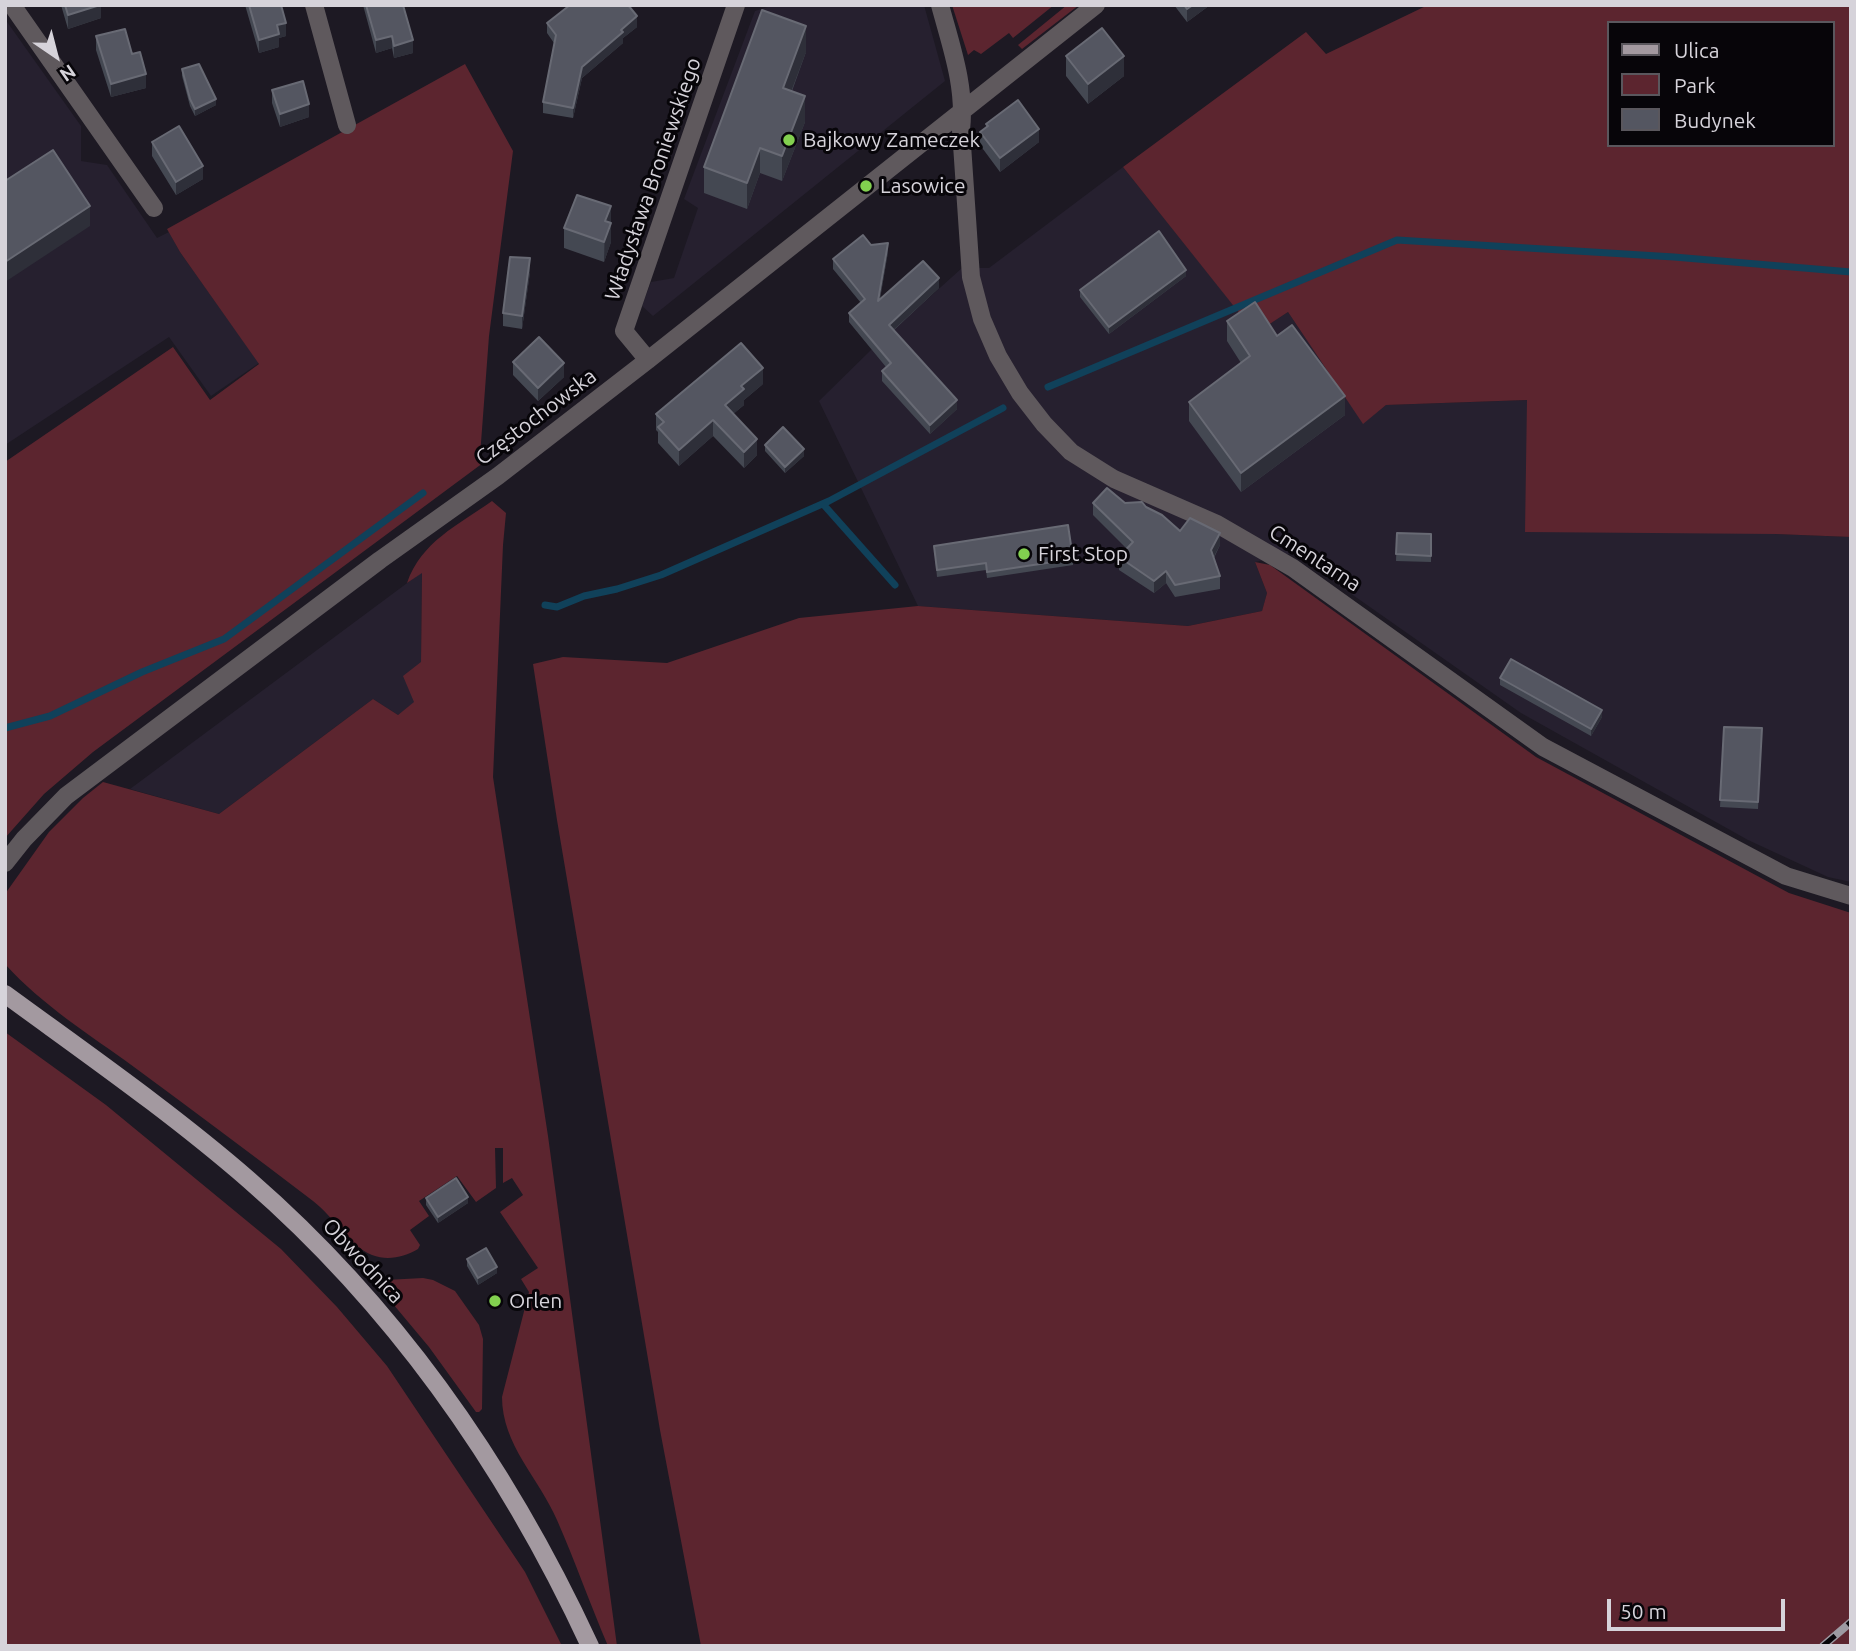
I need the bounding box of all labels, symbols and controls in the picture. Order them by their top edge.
north arrow [21,21,91,91]
legend [1608,21,1835,147]
text: Ulica [1674,38,1719,62]
street label: Władysława Broniewskiego [600,54,706,304]
text: N [56,60,80,86]
text: Park [1674,73,1716,97]
text: Budynek [1674,108,1756,132]
place label: Bajkowy Zameczek [803,127,980,153]
marker: Bajkowy Zameczek [781,132,797,148]
place label: Lasowice [880,173,966,199]
marker: Lasowice [858,178,874,194]
street label: Częstochowska [471,363,601,471]
street label: Cmentarna [1264,519,1366,597]
place label: First Stop [1038,541,1128,567]
marker: First Stop [1016,546,1032,562]
street label: Obwodnica [317,1213,409,1309]
place label: Orlen [509,1288,562,1314]
marker: Orlen [487,1293,503,1309]
scale bar [1611,1584,1790,1628]
text: 50 m [1620,1599,1667,1623]

